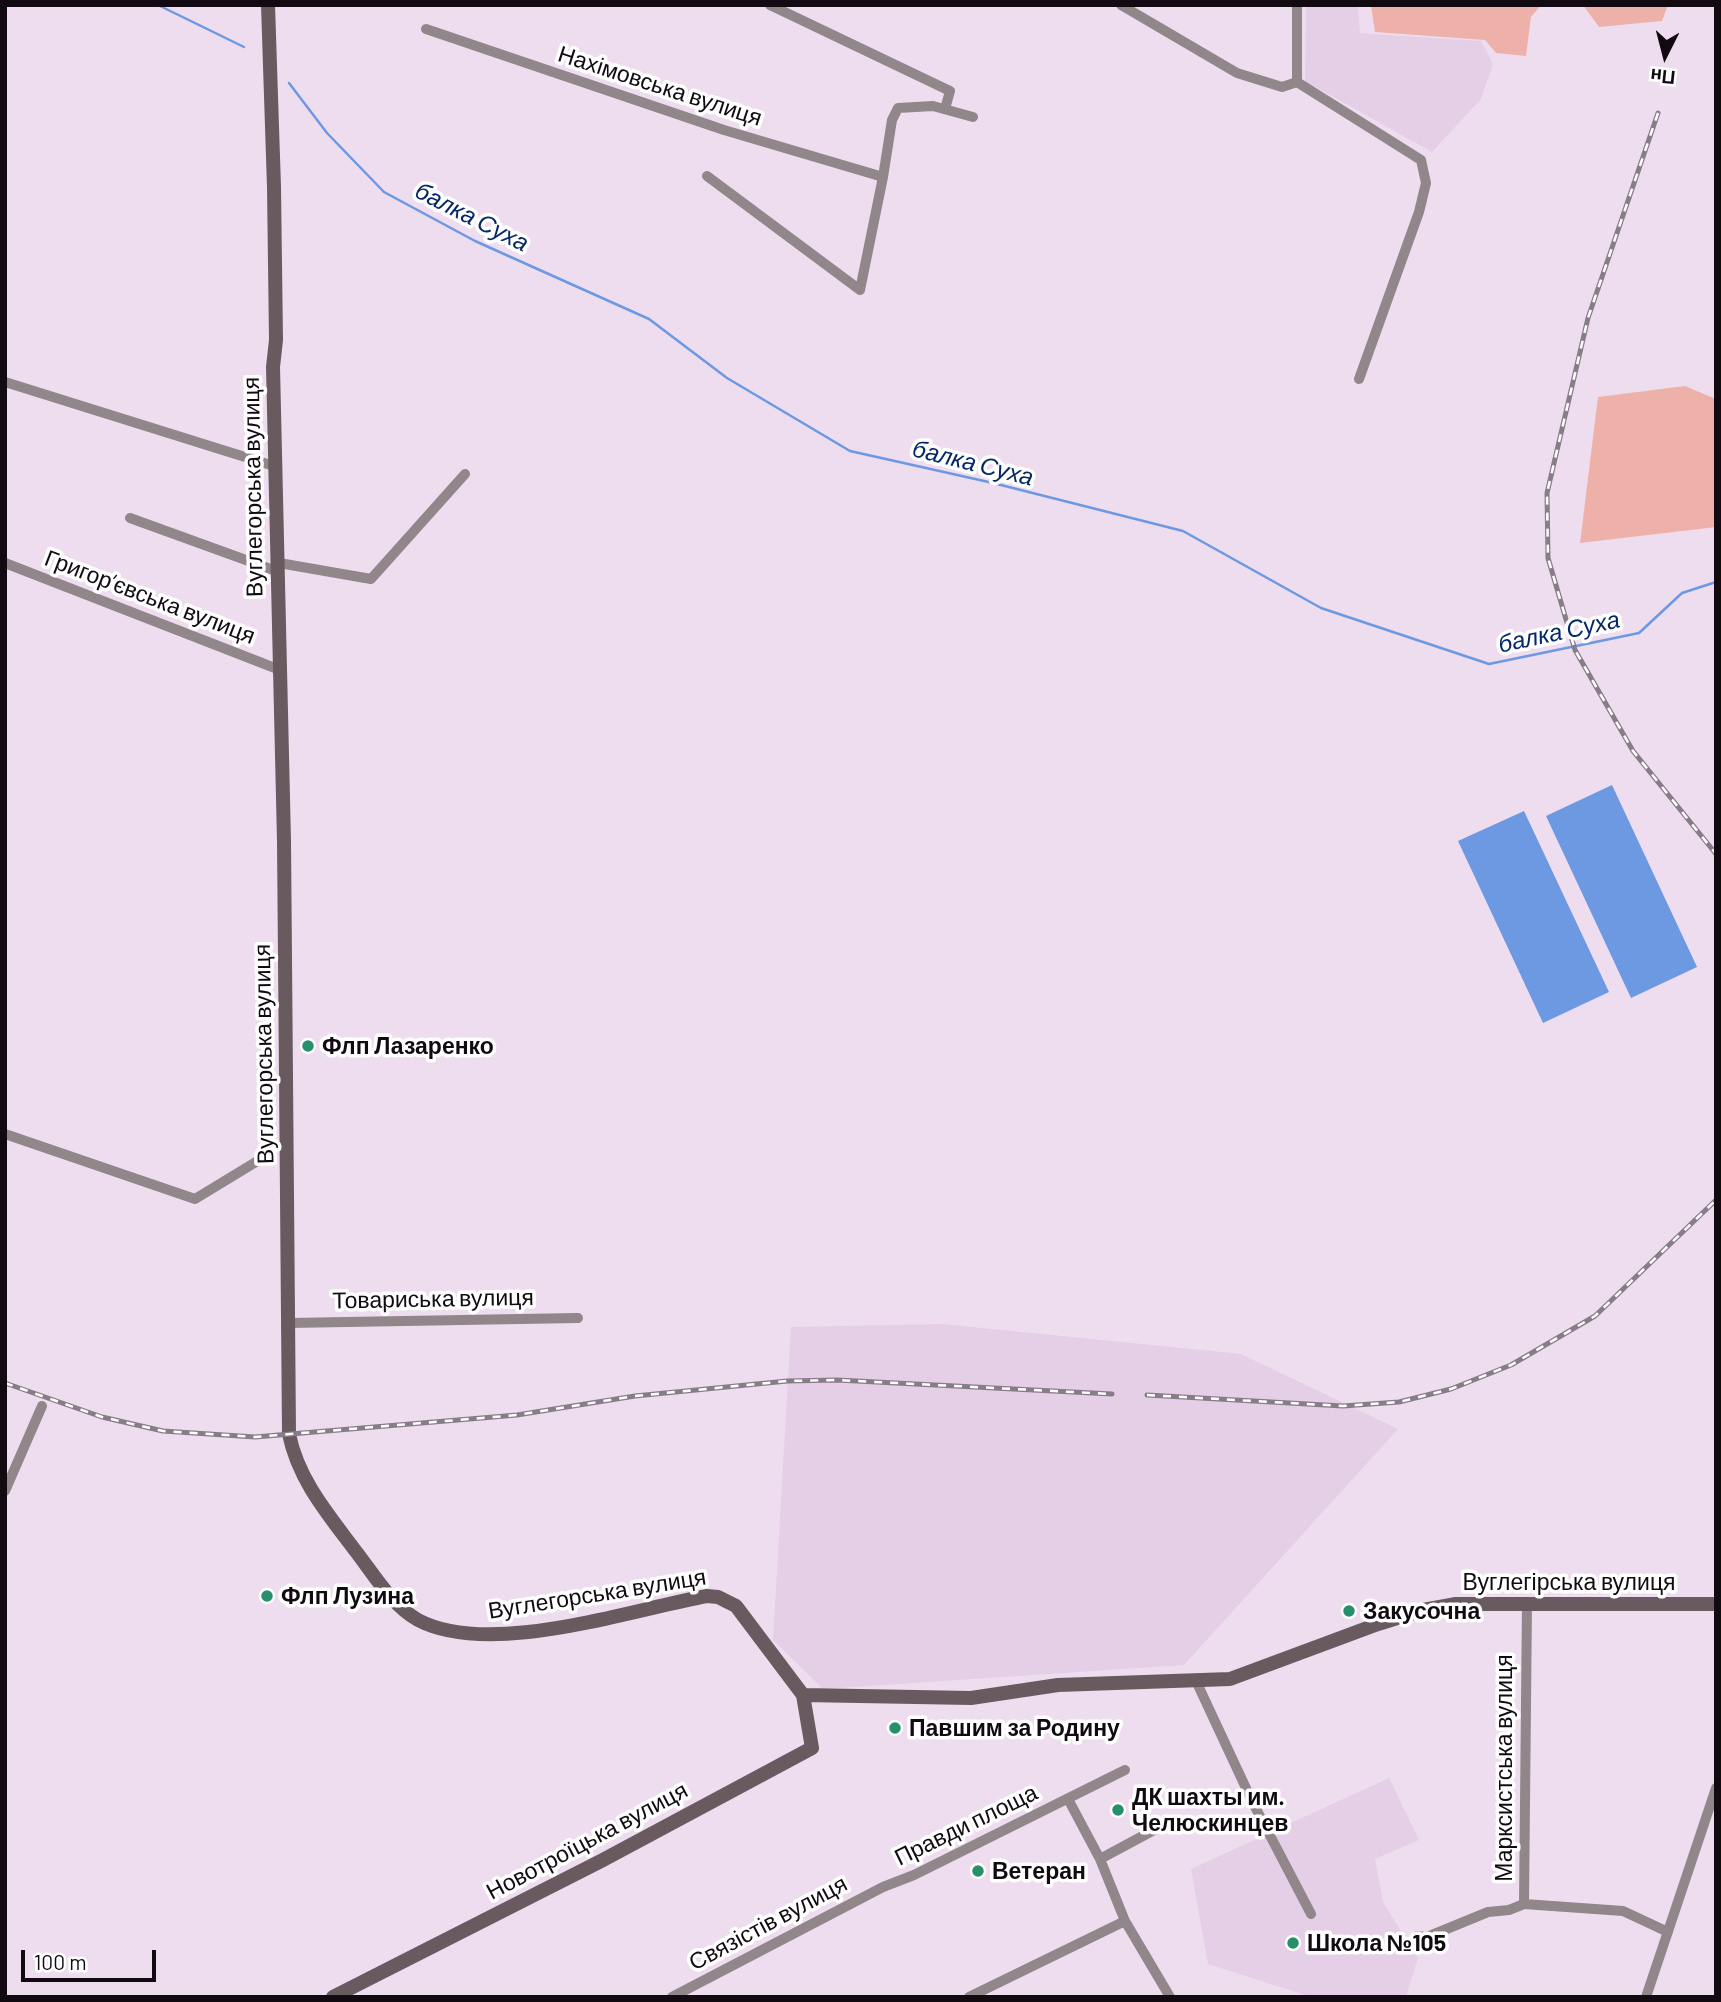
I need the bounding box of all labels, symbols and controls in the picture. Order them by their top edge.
north arrow [1630,21,1700,91]
street label: Нахімовська вулиця [555,40,765,132]
text: Пн [1649,65,1676,90]
water label: балка Суха [410,176,534,258]
street label: Вуглегорська вулиця [237,377,269,597]
water label: балка Суха [910,434,1036,492]
street label: Григор’євська вулиця [41,544,259,650]
water label: балка Суха [1496,605,1622,659]
street label: Вуглегорська вулиця [248,944,280,1164]
place label: Флп Лазаренко [322,1032,494,1060]
marker: Флп Лазаренко [300,1038,316,1054]
street label: Товариська вулиця [332,1283,534,1315]
street label: Вуглегорська вулиця [486,1563,708,1625]
street label: Вуглегірська вулиця [1462,1568,1676,1596]
place label: Флп Лузина [281,1582,414,1610]
marker: Флп Лузина [259,1588,275,1604]
place label: Закусочна [1363,1597,1480,1625]
marker: Закусочна [1341,1603,1357,1619]
street label: Марксистська вулиця [1490,1654,1518,1882]
place label: Павшим за Родину [909,1714,1120,1742]
marker: Павшим за Родину [887,1720,903,1736]
street label: Новотроїцька вулиця [482,1776,692,1906]
street label: Правди площа [890,1778,1042,1872]
place label: ДК шахты им. Челюскинцев [1132,1783,1288,1837]
marker: ДК шахты им. Челюскинцев [1110,1802,1126,1818]
place label: Ветеран [992,1857,1086,1885]
marker: Ветеран [970,1863,986,1879]
street label: Связістів вулиця [684,1870,852,1976]
place label: Школа №105 [1307,1929,1446,1957]
marker: Школа №105 [1285,1935,1301,1951]
scale bar [24,1936,159,1980]
text: 100 m [34,1949,87,1974]

